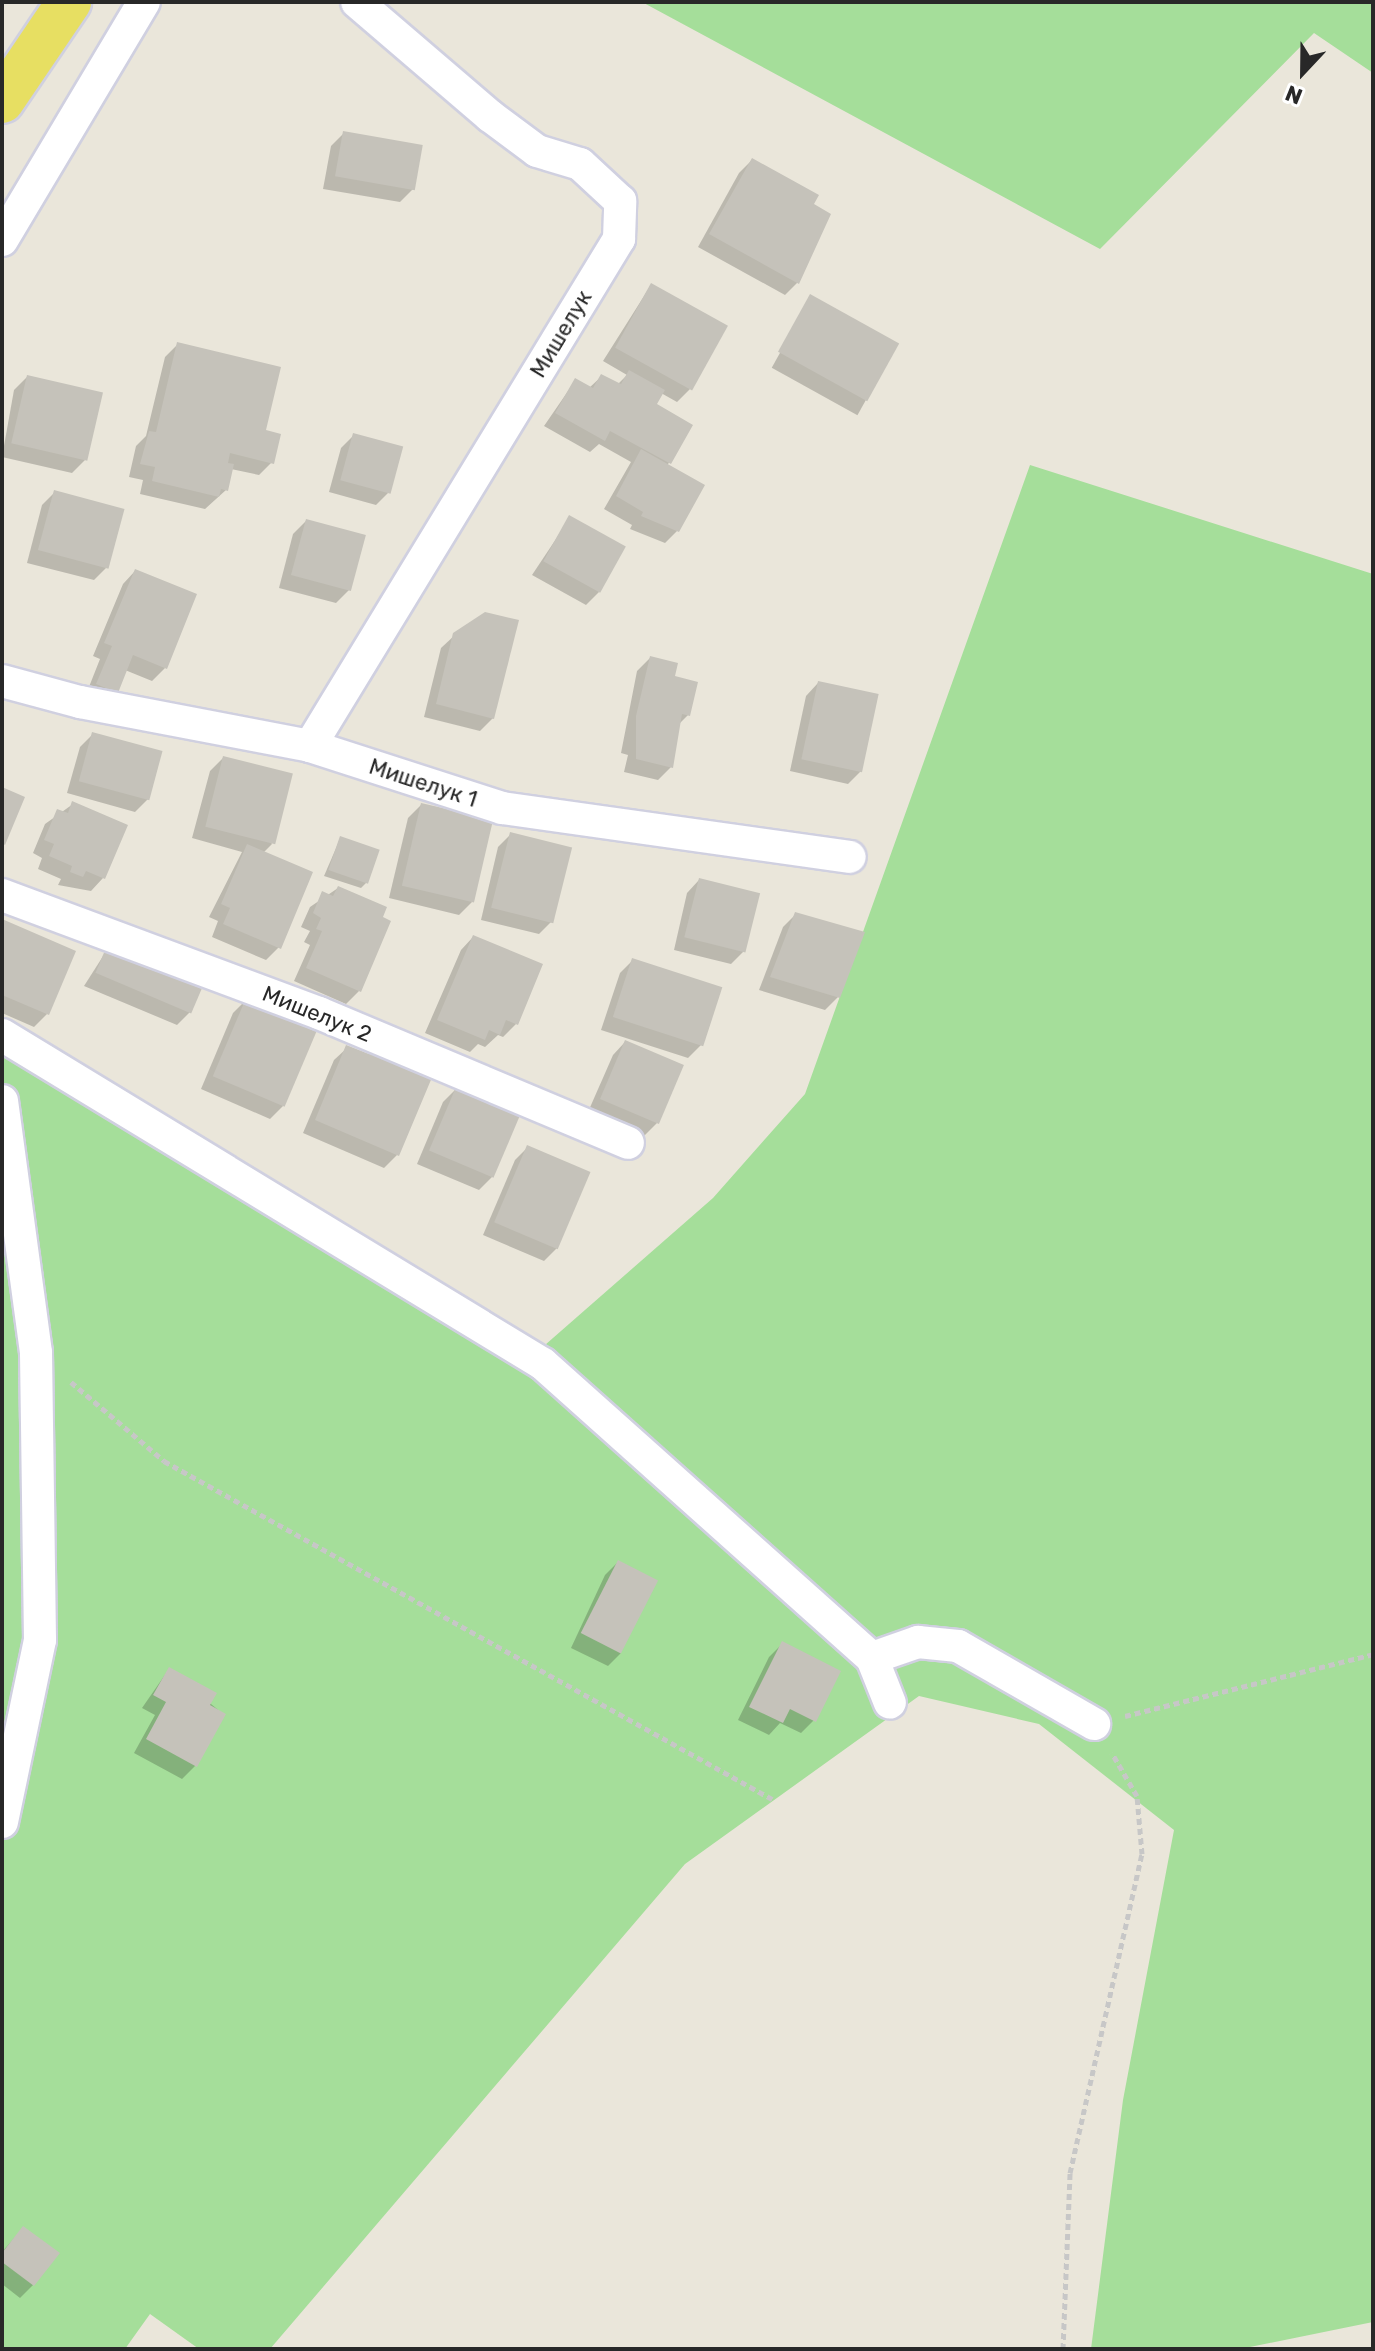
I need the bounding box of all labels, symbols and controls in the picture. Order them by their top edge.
north arrow [1263,32,1343,112]
text: N [1281,79,1306,110]
street label: Мишелук [525,286,597,382]
street label: Мишелук 1 [366,753,480,813]
street label: Мишелук 2 [259,980,375,1048]

